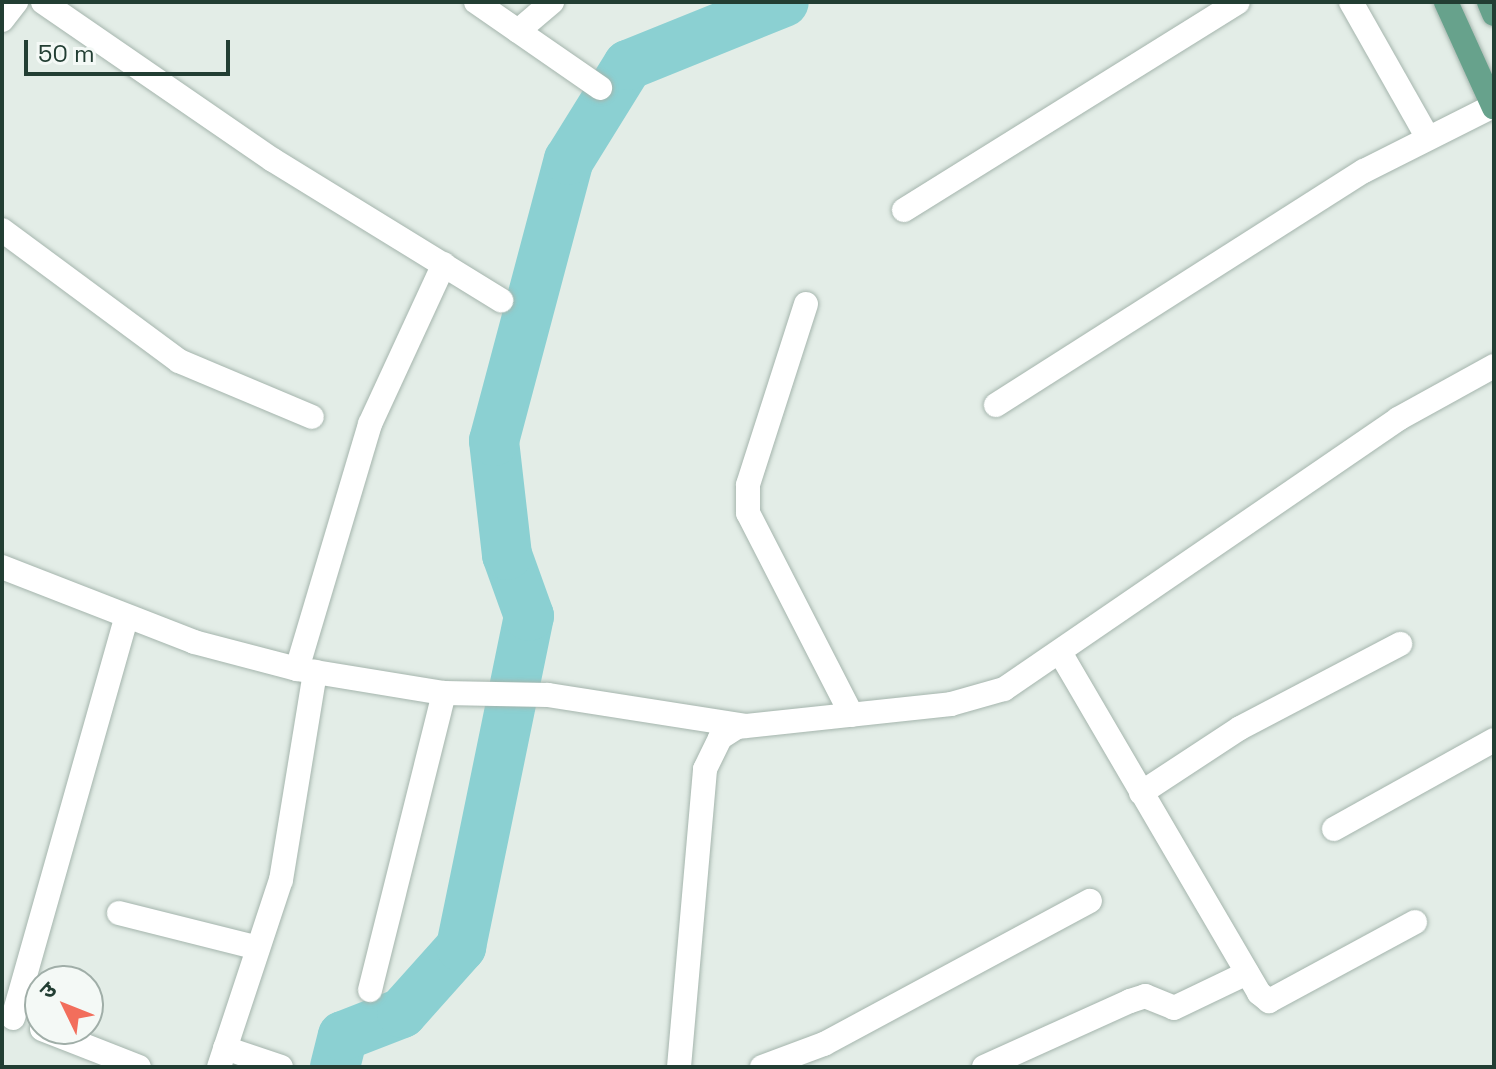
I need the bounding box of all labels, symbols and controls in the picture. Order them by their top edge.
scale bar [28,24,234,74]
text: 50 m [38,38,95,69]
north arrow [24,965,104,1045]
text: उ [33,976,63,1004]

